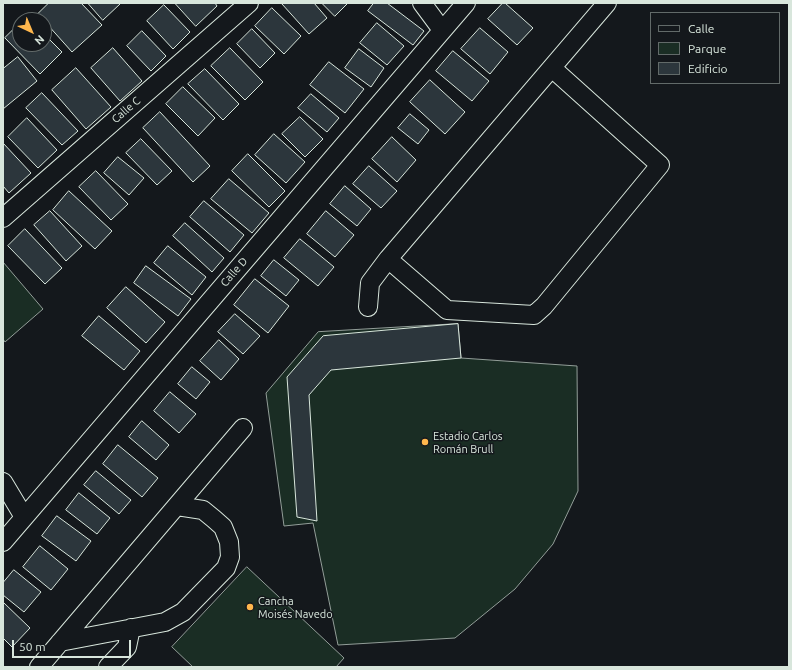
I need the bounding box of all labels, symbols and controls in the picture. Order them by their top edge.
north arrow [12,12,52,52]
legend [650,12,780,84]
text: Calle [688,22,714,35]
text: N [33,33,47,47]
text: Parque [688,42,726,55]
text: Edificio [688,62,728,75]
street label: Calle C [109,94,143,126]
street label: Calle D [218,255,250,289]
place label: Estadio Carlos Román Brull [433,429,503,455]
marker: Estadio Carlos Román Brull [420,437,430,447]
place label: Cancha Moisés Navedo [258,594,333,620]
marker: Cancha Moisés Navedo [245,602,255,612]
scale bar [14,632,133,658]
text: 50 m [19,640,46,653]

